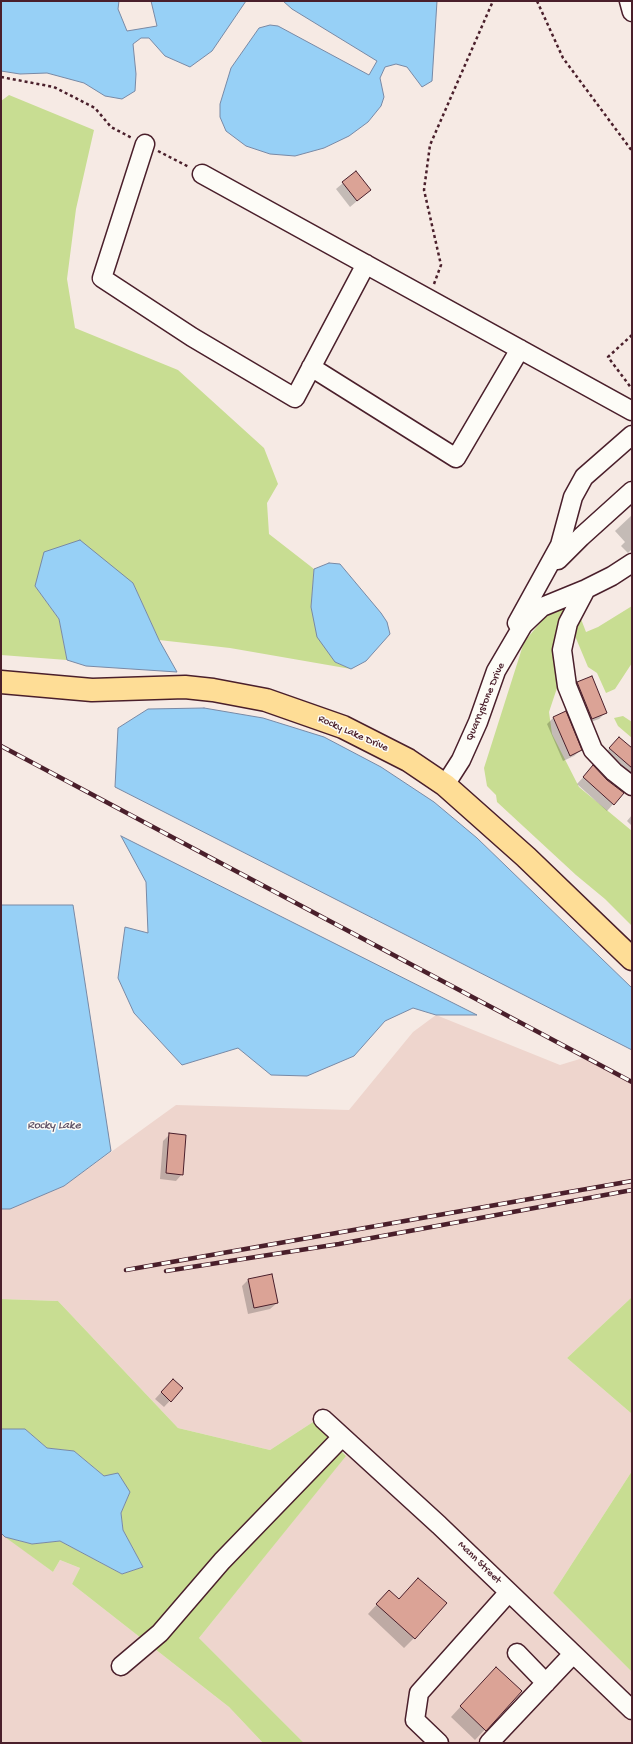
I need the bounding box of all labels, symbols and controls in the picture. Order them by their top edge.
street label: Quarrystone Drive [464,661,508,743]
street label: Rocky Lake Drive [316,713,390,755]
water label: Rocky Lake [27,1119,81,1133]
street label: Mann Street [454,1539,504,1587]

